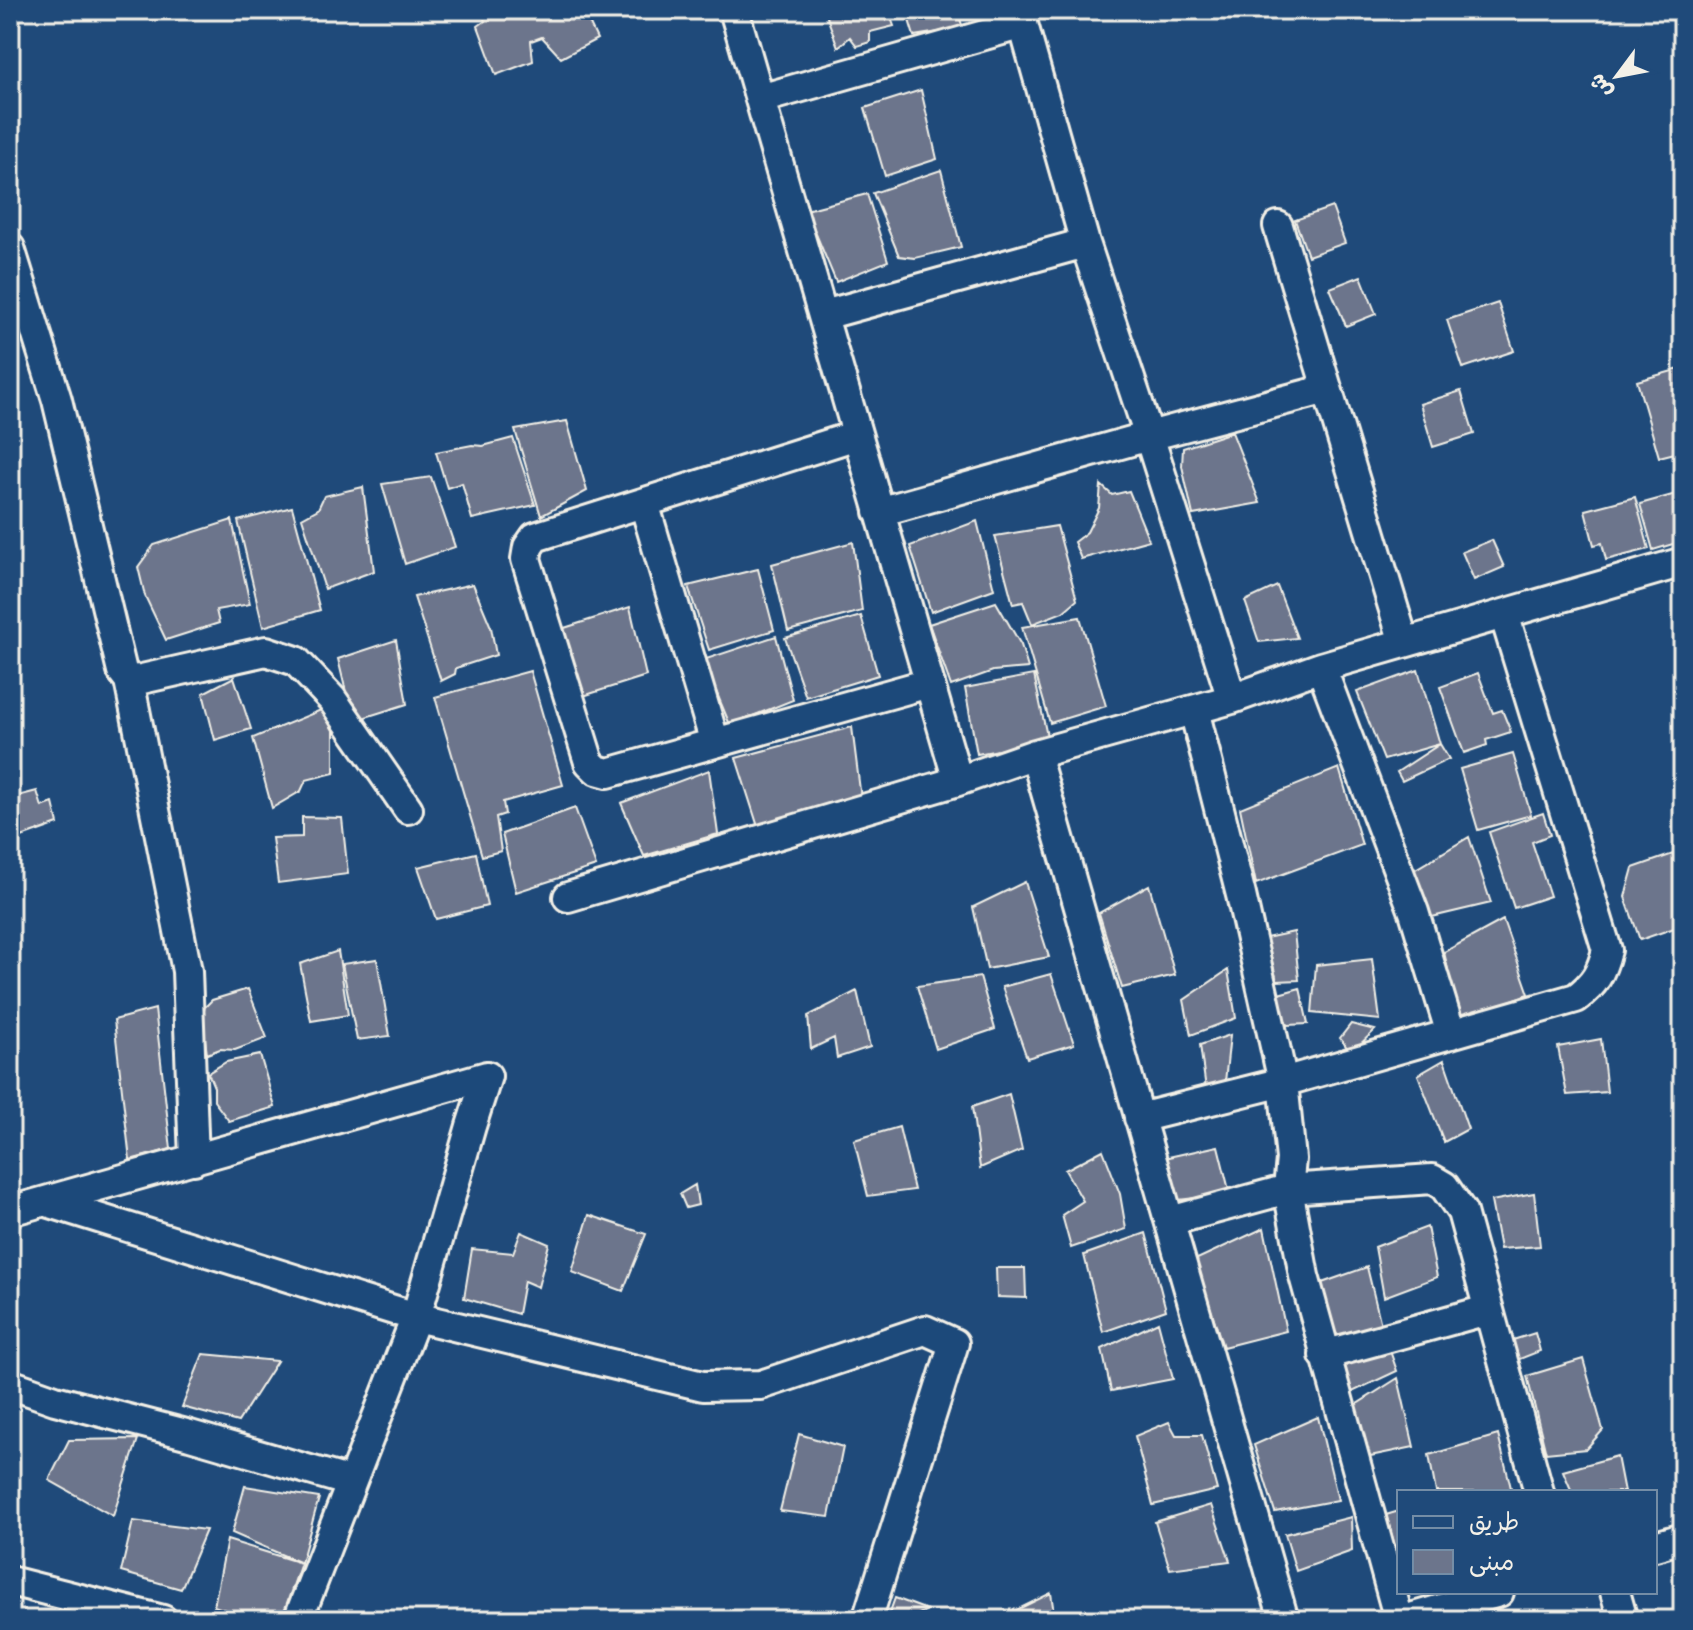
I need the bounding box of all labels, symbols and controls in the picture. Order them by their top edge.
north arrow [1577,36,1657,116]
text: ش [1583,69,1618,104]
legend [1397,1490,1657,1594]
text: طريق [1469,1507,1519,1536]
text: مبنى [1469,1547,1514,1577]

